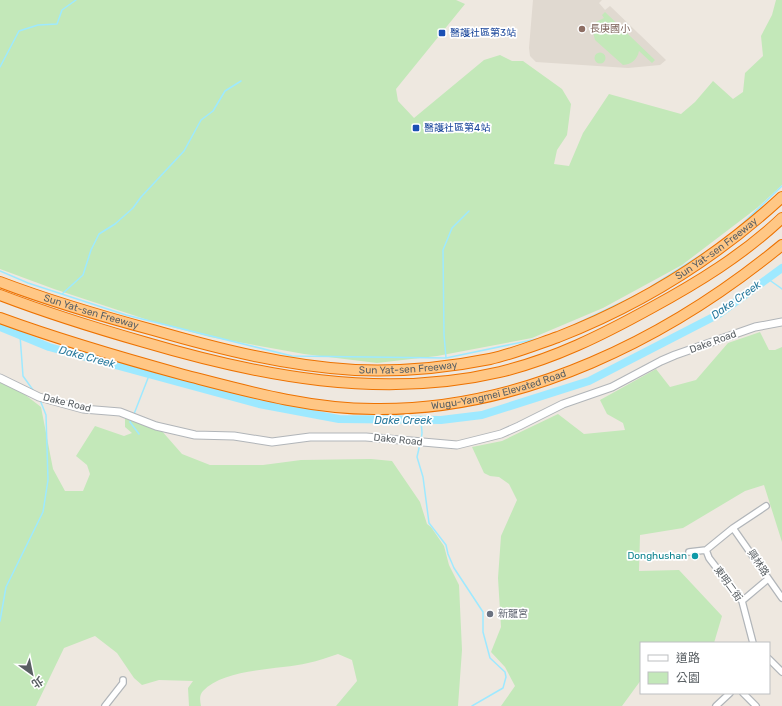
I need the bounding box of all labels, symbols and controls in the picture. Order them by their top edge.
place label: 長庚國小 [590,23,630,35]
marker: 長庚國小 [577,24,587,34]
place label: 醫護社區第3站 [450,27,516,39]
marker: 醫護社區第3站 [437,28,447,38]
place label: 醫護社區第4站 [424,122,490,134]
marker: 醫護社區第4站 [411,123,421,133]
street label: Sun Yat-sen Freeway [673,215,760,283]
water label: Dake Creek [709,278,764,322]
street label: Sun Yat-sen Freeway [42,292,140,332]
street label: Dake Road [688,328,738,356]
water label: Dake Creek [57,343,117,371]
street label: Sun Yat-sen Freeway [359,359,459,377]
street label: Wugu-Yangmei Elevated Road [430,367,568,412]
street label: Dake Road [42,391,92,415]
water label: Dake Creek [374,414,432,427]
street label: Dake Road [373,431,423,449]
street label: 興林路 [745,547,771,579]
place label: Donghushan [627,550,687,562]
marker: Donghushan [690,551,700,561]
street label: 東明二街 [711,564,745,604]
place label: 新龍宮 [498,608,528,620]
marker: 新龍宮 [485,609,495,619]
legend [640,642,770,694]
text: 道路 [676,651,700,665]
north arrow [12,654,52,694]
text: 公園 [676,671,700,685]
text: 北 [29,674,45,690]

